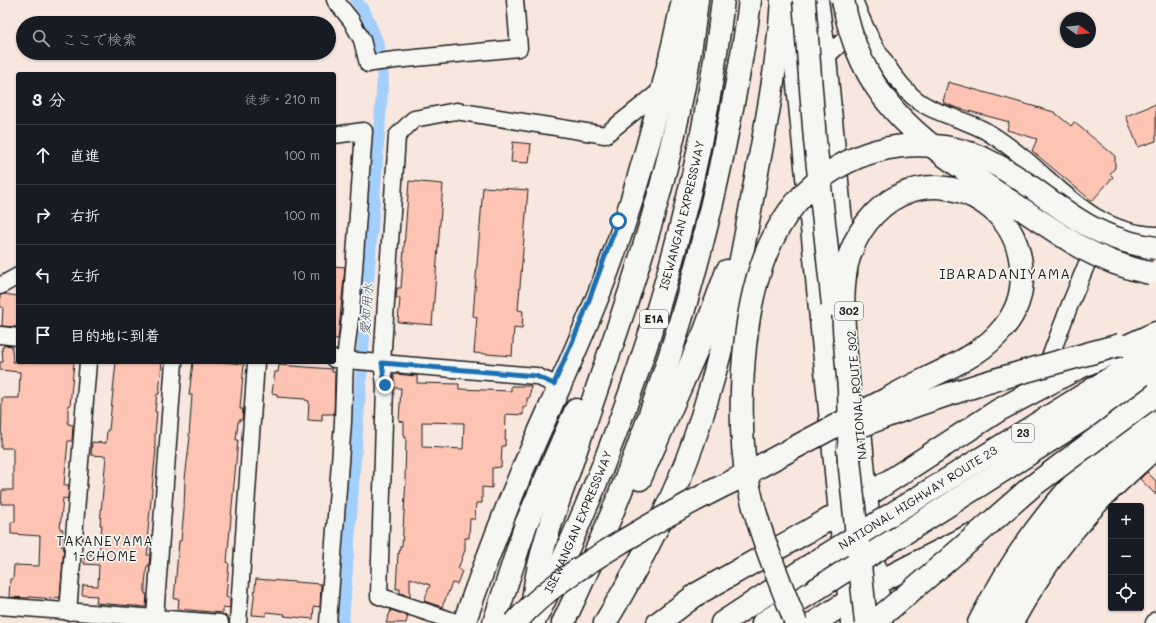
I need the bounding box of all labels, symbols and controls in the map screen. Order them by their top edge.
north arrow [1060,12,1096,48]
search box [16,16,336,60]
icon: search [30,27,52,49]
text: ここで検索 [62,29,137,49]
text: 3 分 [32,88,65,110]
text: 徒歩 · 210 m [244,90,320,107]
street label: ISEWANGAN EXPRESSWAY [655,139,707,292]
icon: ahead [32,144,54,166]
text: 直進 [70,145,100,165]
text: 100 m [284,146,320,163]
icon: right [32,204,54,226]
text: 右折 [70,205,100,225]
text: 100 m [284,206,320,223]
route start [609,212,627,230]
icon: left [32,264,54,286]
district label: IBARADANIYAMA [939,264,1071,283]
text: 左折 [70,265,100,285]
text: 10 m [292,266,320,283]
water label: 愛知用水 [355,282,376,336]
road number: 302 [835,302,863,320]
road number: E1A [640,310,668,328]
icon: arrive [32,324,54,346]
text: 目的地に到着 [70,325,160,345]
street label: NATIONAL ROUTE 302 [842,330,870,460]
route end [376,376,394,394]
road number: 23 [1012,424,1034,442]
street label: NATIONAL HIGHWAY ROUTE 23 [835,442,1000,553]
street label: ISEWANGAN EXPRESSWAY [540,448,615,595]
map controls [1108,503,1144,611]
button: + [1108,503,1144,539]
district label: TAKANEYAMA 1-CHOME [56,532,154,564]
button: − [1108,539,1144,575]
button: locate [1108,575,1144,611]

